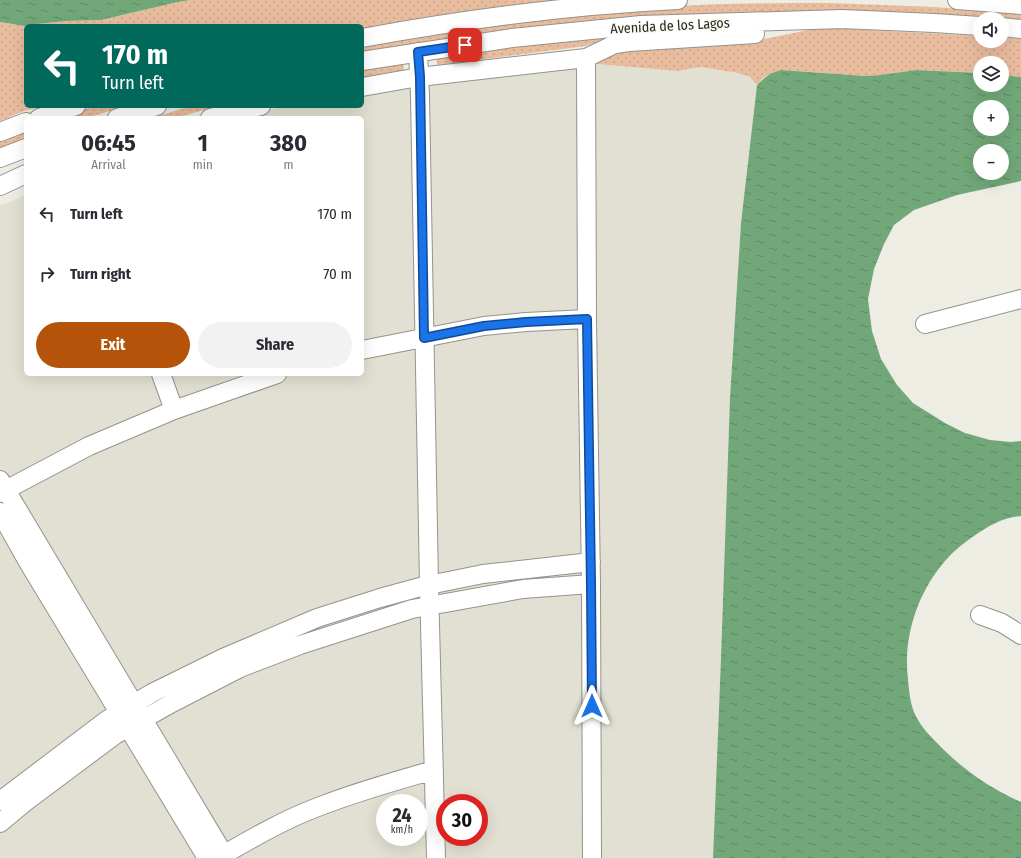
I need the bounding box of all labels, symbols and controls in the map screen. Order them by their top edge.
map controls [973,12,1009,180]
button: sound [973,12,1009,48]
street label: Avenida de los Lagos [610,14,730,38]
pin [448,28,482,62]
icon: arrive [454,34,476,56]
text: 170 m [102,38,168,71]
icon: left [36,40,88,92]
button: layers [973,56,1009,92]
text: Turn left [102,72,164,94]
button: + [973,100,1009,136]
text: 06:45 [81,129,136,157]
text: 1 [198,129,208,157]
text: 380 [270,129,307,157]
button: − [973,144,1009,180]
text: Arrival [91,157,126,172]
text: min [193,157,213,172]
text: m [283,157,293,172]
icon: left [36,203,58,225]
text: Turn left [70,205,123,223]
text: 170 m [317,205,352,223]
icon: right [36,263,58,285]
text: Turn right [70,265,131,283]
text: 70 m [323,265,352,283]
button: Exit [36,322,190,368]
button: Share [198,322,352,368]
position arrow [571,685,613,727]
speed limit sign: 30 [436,794,488,846]
text: 24 [392,803,412,827]
text: km/h [391,824,413,836]

